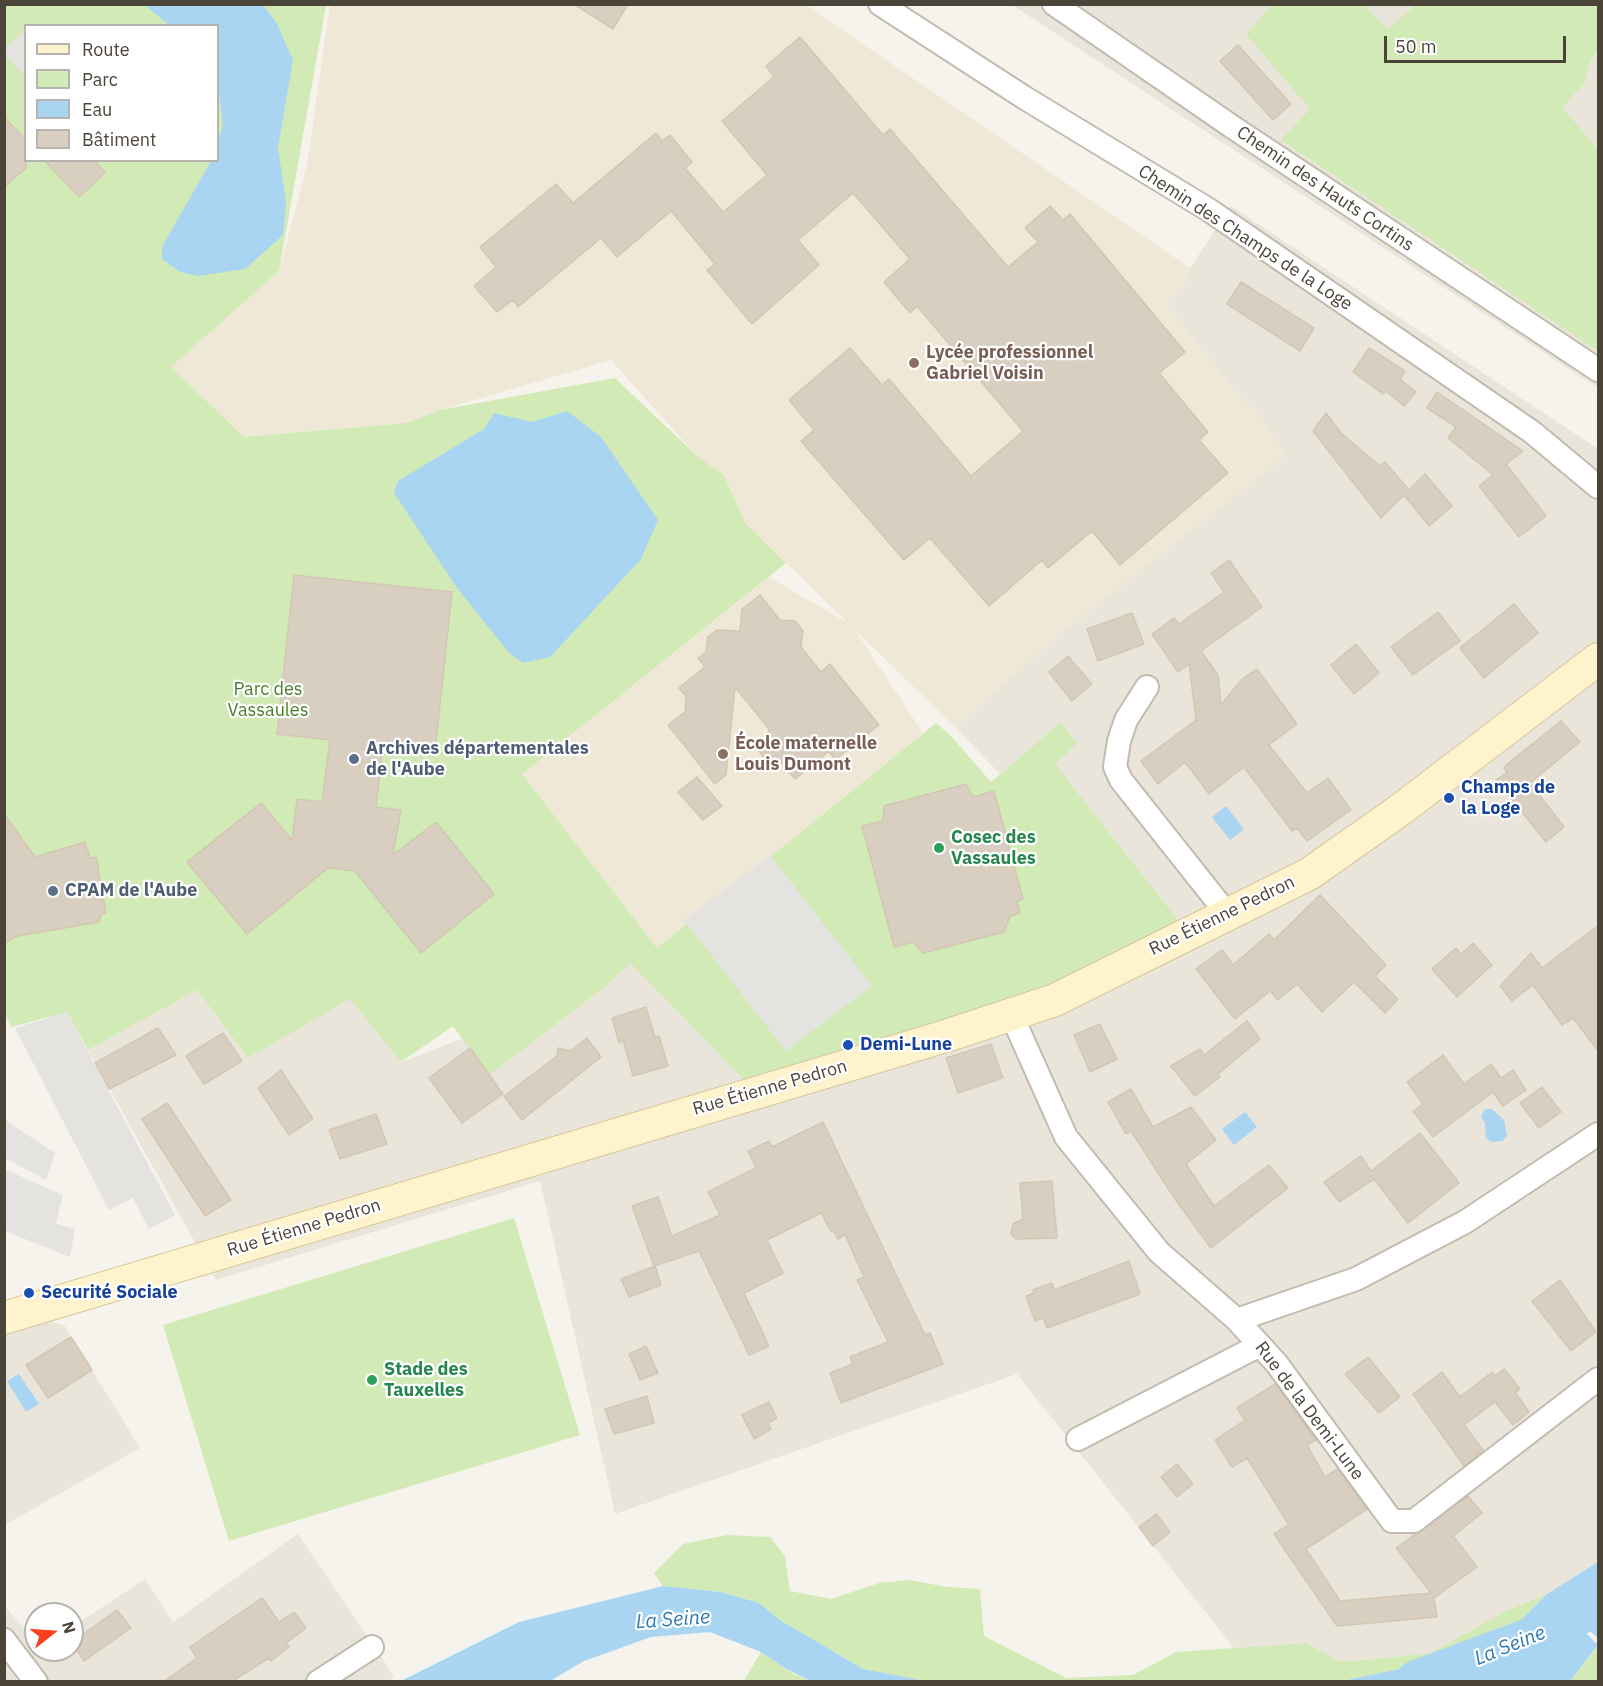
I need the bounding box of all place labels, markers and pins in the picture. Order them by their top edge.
place label: Lycée professionnel Gabriel Voisin [926,342,1093,385]
marker: Lycée professionnel Gabriel Voisin [907,356,921,370]
place label: École maternelle Louis Dumont [735,733,877,776]
place label: Archives départementales de l'Aube [366,738,589,780]
marker: École maternelle Louis Dumont [716,747,730,761]
marker: Archives départementales de l'Aube [347,752,361,766]
place label: Champs de la Loge [1461,777,1555,820]
marker: Champs de la Loge [1442,791,1456,805]
place label: Cosec des Vassaules [951,827,1036,870]
marker: Cosec des Vassaules [932,841,946,855]
place label: CPAM de l'Aube [65,880,197,902]
marker: CPAM de l'Aube [46,884,60,898]
place label: Demi-Lune [860,1034,952,1056]
marker: Demi-Lune [841,1038,855,1052]
place label: Securité Sociale [41,1282,178,1304]
marker: Securité Sociale [22,1286,36,1300]
place label: Stade des Tauxelles [384,1359,468,1402]
marker: Stade des Tauxelles [365,1373,379,1387]

